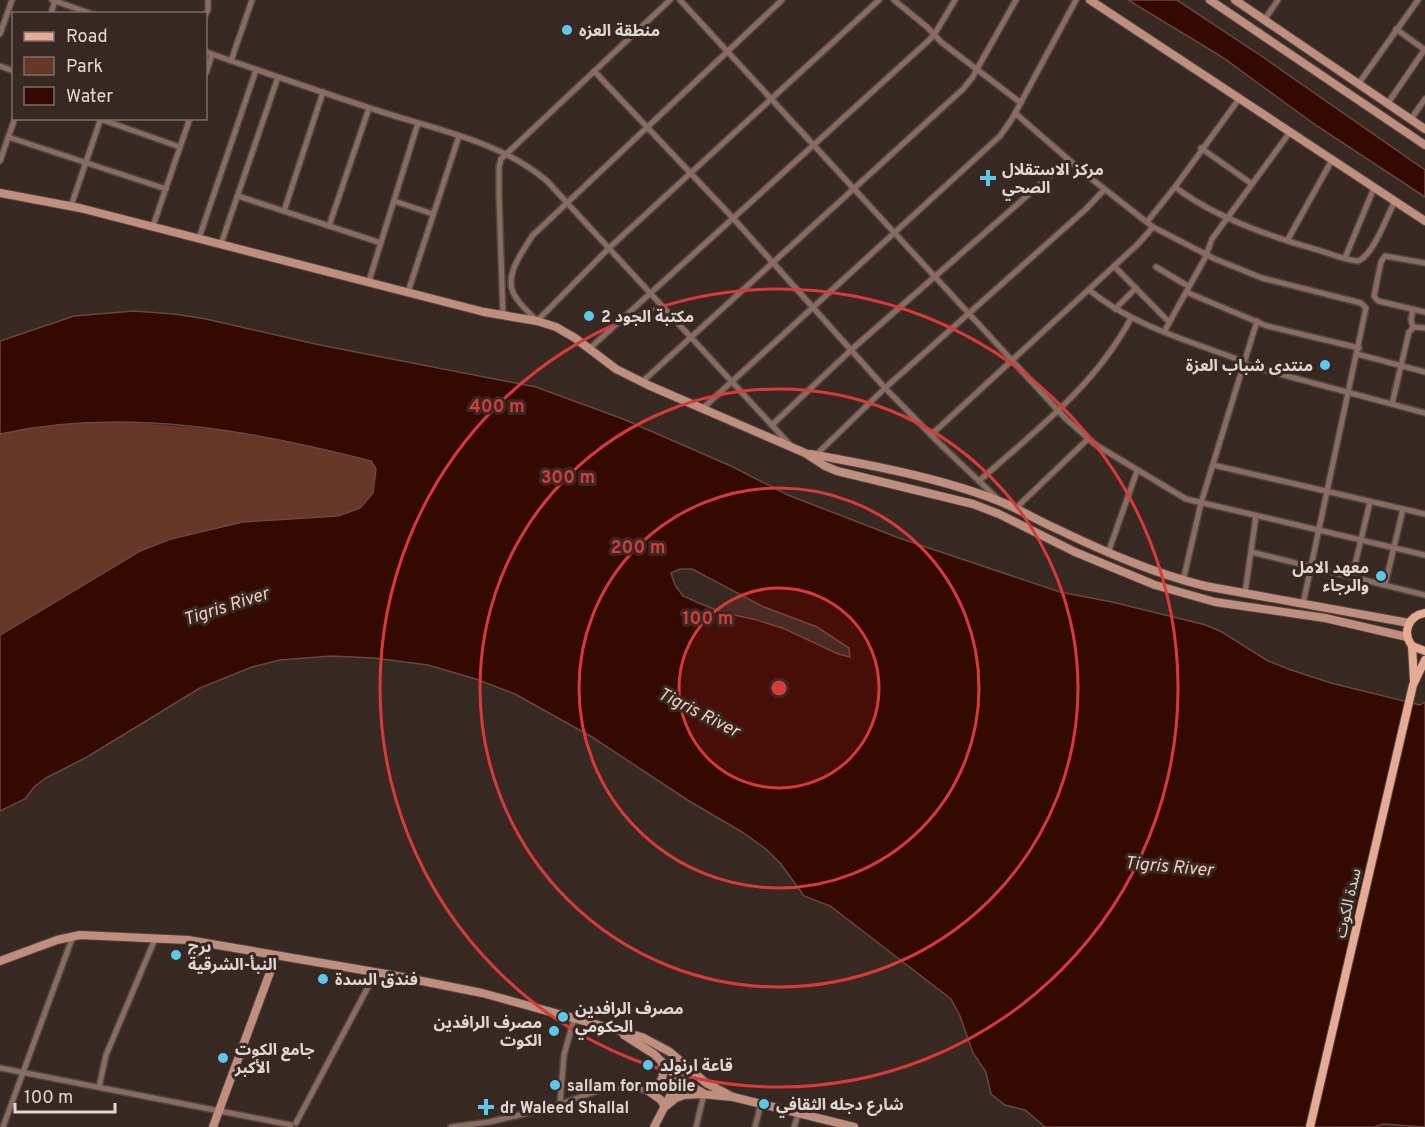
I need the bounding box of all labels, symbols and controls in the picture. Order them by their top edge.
legend [12,12,207,120]
place label: منطقة العزه [579,22,660,42]
marker: منطقة العزه [560,23,574,37]
text: Road [66,26,108,49]
text: Park [66,56,103,79]
text: Water [66,86,113,109]
place label: مركز الاستقلال الصحي [1002,161,1104,201]
marker: مركز الاستقلال الصحي [979,169,997,187]
place label: مكتبة الجود 2 [601,308,694,328]
marker: مكتبة الجود 2 [582,309,596,323]
place label: منتدى شباب العزة [1186,357,1313,377]
marker: منتدى شباب العزة [1318,358,1332,372]
text: 400 m [469,396,525,419]
text: 300 m [541,467,595,490]
text: 200 m [610,537,666,560]
place label: معهد الامل والرجاء [1292,559,1369,597]
marker: معهد الامل والرجاء [1374,569,1388,583]
water label: Tigris River [181,582,274,632]
text: 100 m [682,608,734,631]
centre of rings [769,678,789,698]
water label: Tigris River [654,683,745,745]
water label: Tigris River [1124,852,1216,883]
street label: سدة الكوت [1331,867,1367,940]
place label: برج النبأ-الشرقية [188,938,277,976]
marker: برج النبأ-الشرقية [169,948,183,962]
place label: فندق السدة [335,971,418,991]
marker: فندق السدة [316,972,330,986]
place label: مصرف الرافدين الحكومي [575,1000,684,1040]
marker: مصرف الرافدين الحكومي [556,1010,570,1024]
place label: مصرف الرافدين الكوت [433,1014,542,1052]
marker: مصرف الرافدين الكوت [547,1024,561,1038]
place label: جامع الكوت الأكبر [234,1041,315,1079]
marker: جامع الكوت الأكبر [216,1051,230,1065]
place label: قاعة ارنولد [660,1057,733,1077]
marker: قاعة ارنولد [641,1058,655,1072]
scale bar [15,1076,116,1114]
place label: sallam for mobile [567,1077,696,1097]
marker: sallam for mobile [548,1078,562,1092]
text: 100 m [24,1087,73,1110]
place label: شارع دجله الثقافي [776,1096,904,1118]
marker: شارع دجله الثقافي [757,1097,771,1111]
marker: dr Waleed Shallal [477,1098,495,1116]
place label: dr Waleed Shallal [500,1099,629,1119]

